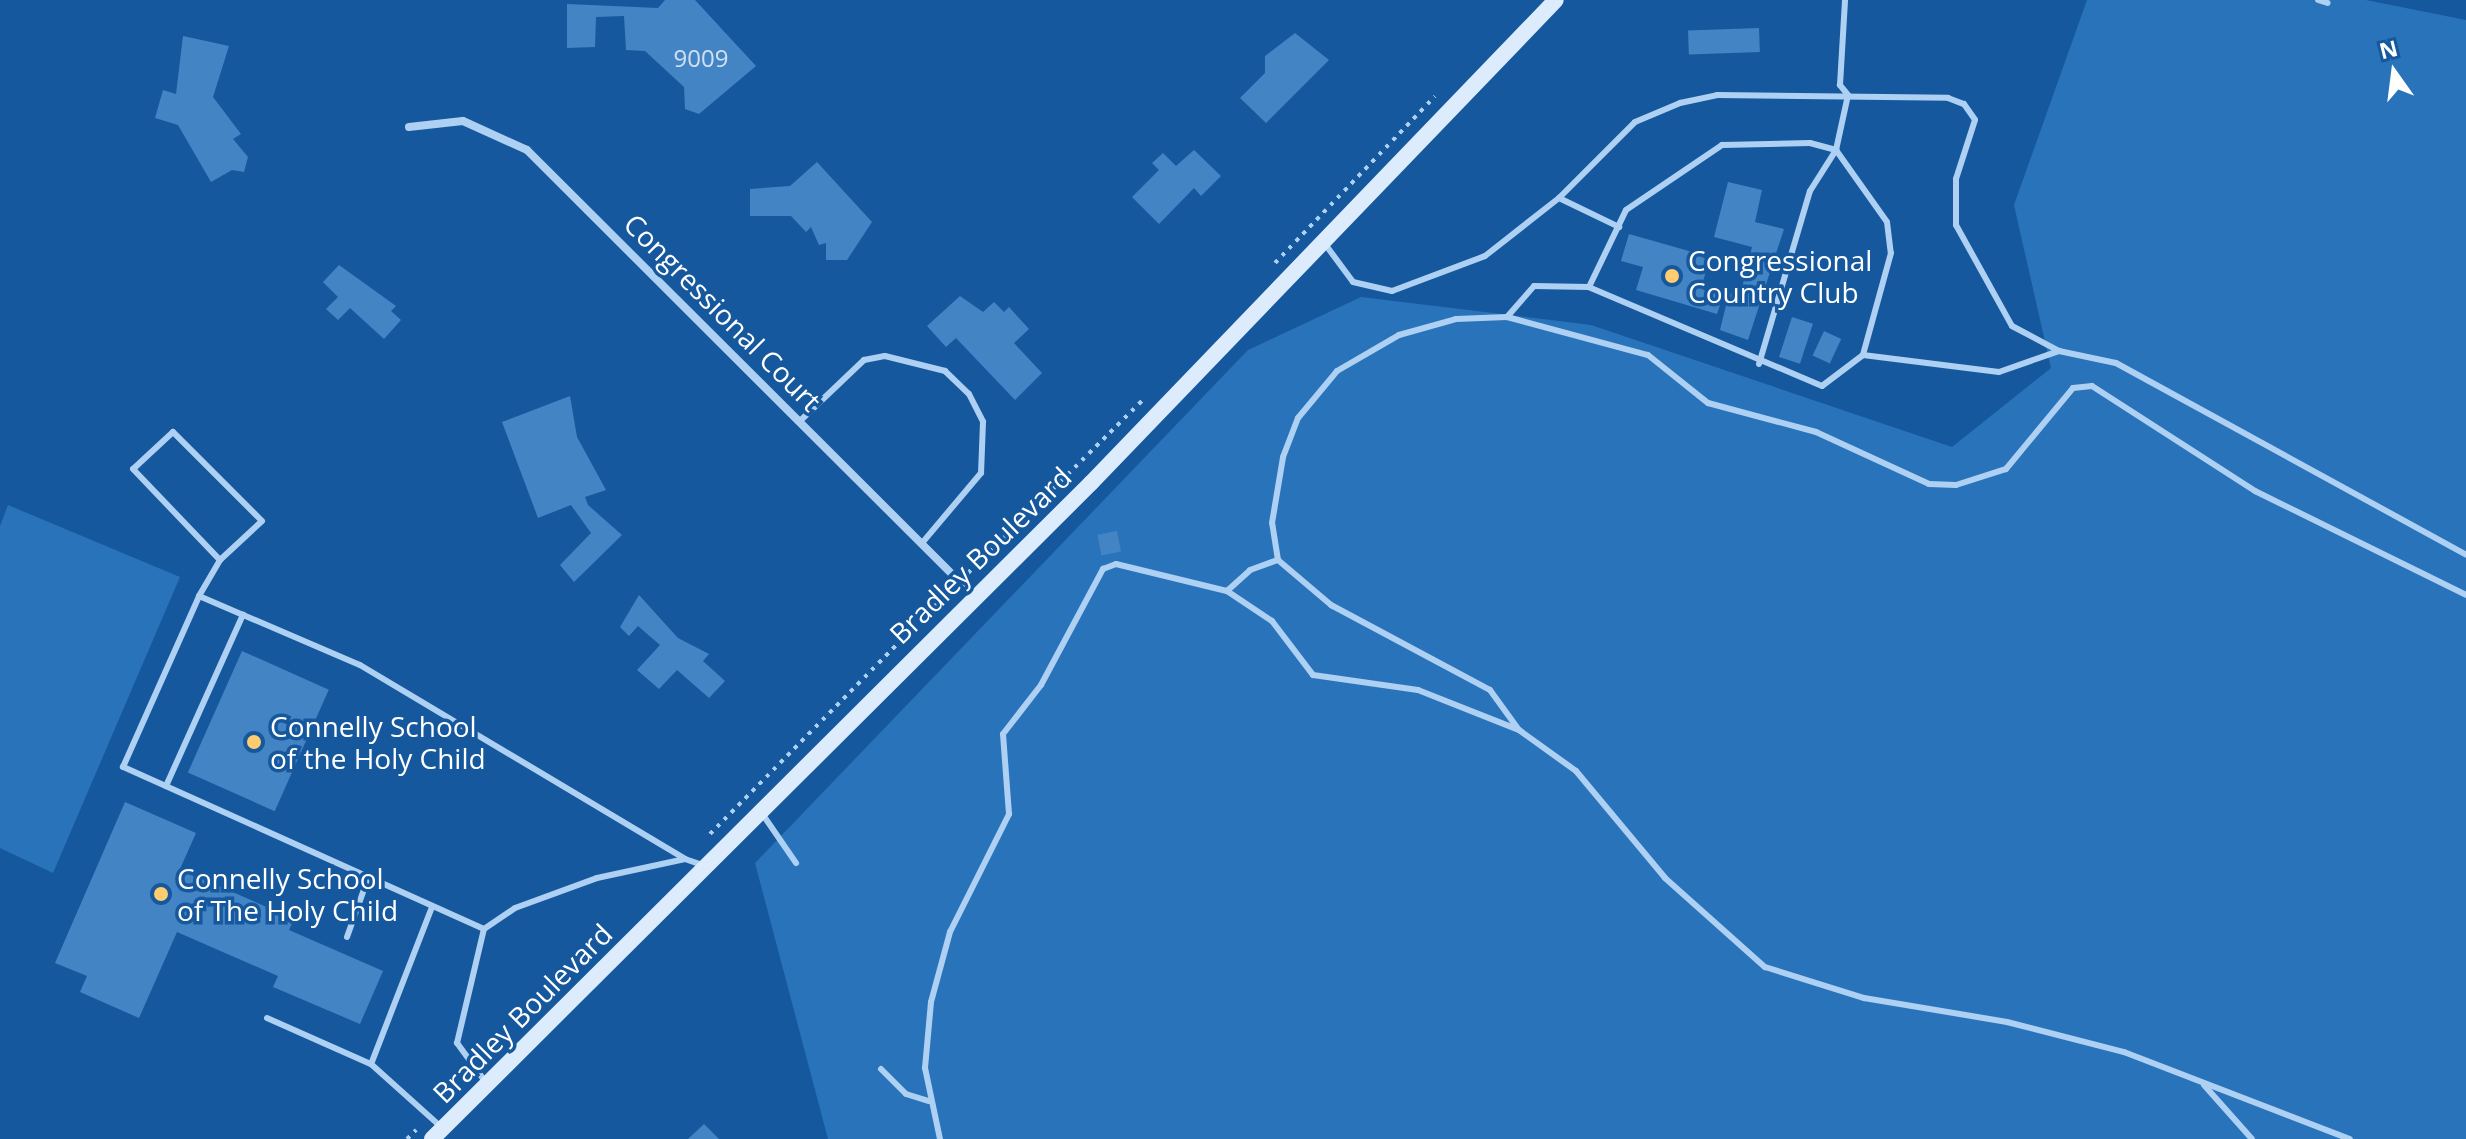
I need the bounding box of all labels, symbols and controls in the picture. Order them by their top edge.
north arrow [2354,32,2434,112]
text: N [2376,32,2400,65]
house number: 9009 [674,44,728,72]
street label: Congressional Court [618,207,828,417]
place label: Congressional Country Club [1688,243,1872,309]
marker: Congressional Country Club [1663,267,1681,285]
street label: Bradley Boulevard [882,460,1078,650]
place label: Connelly School of the Holy Child [270,709,486,775]
marker: Connelly School of the Holy Child [245,733,263,751]
place label: Connelly School of The Holy Child [177,861,398,927]
marker: Connelly School of The Holy Child [152,885,170,903]
street label: Bradley Boulevard [426,917,618,1109]

